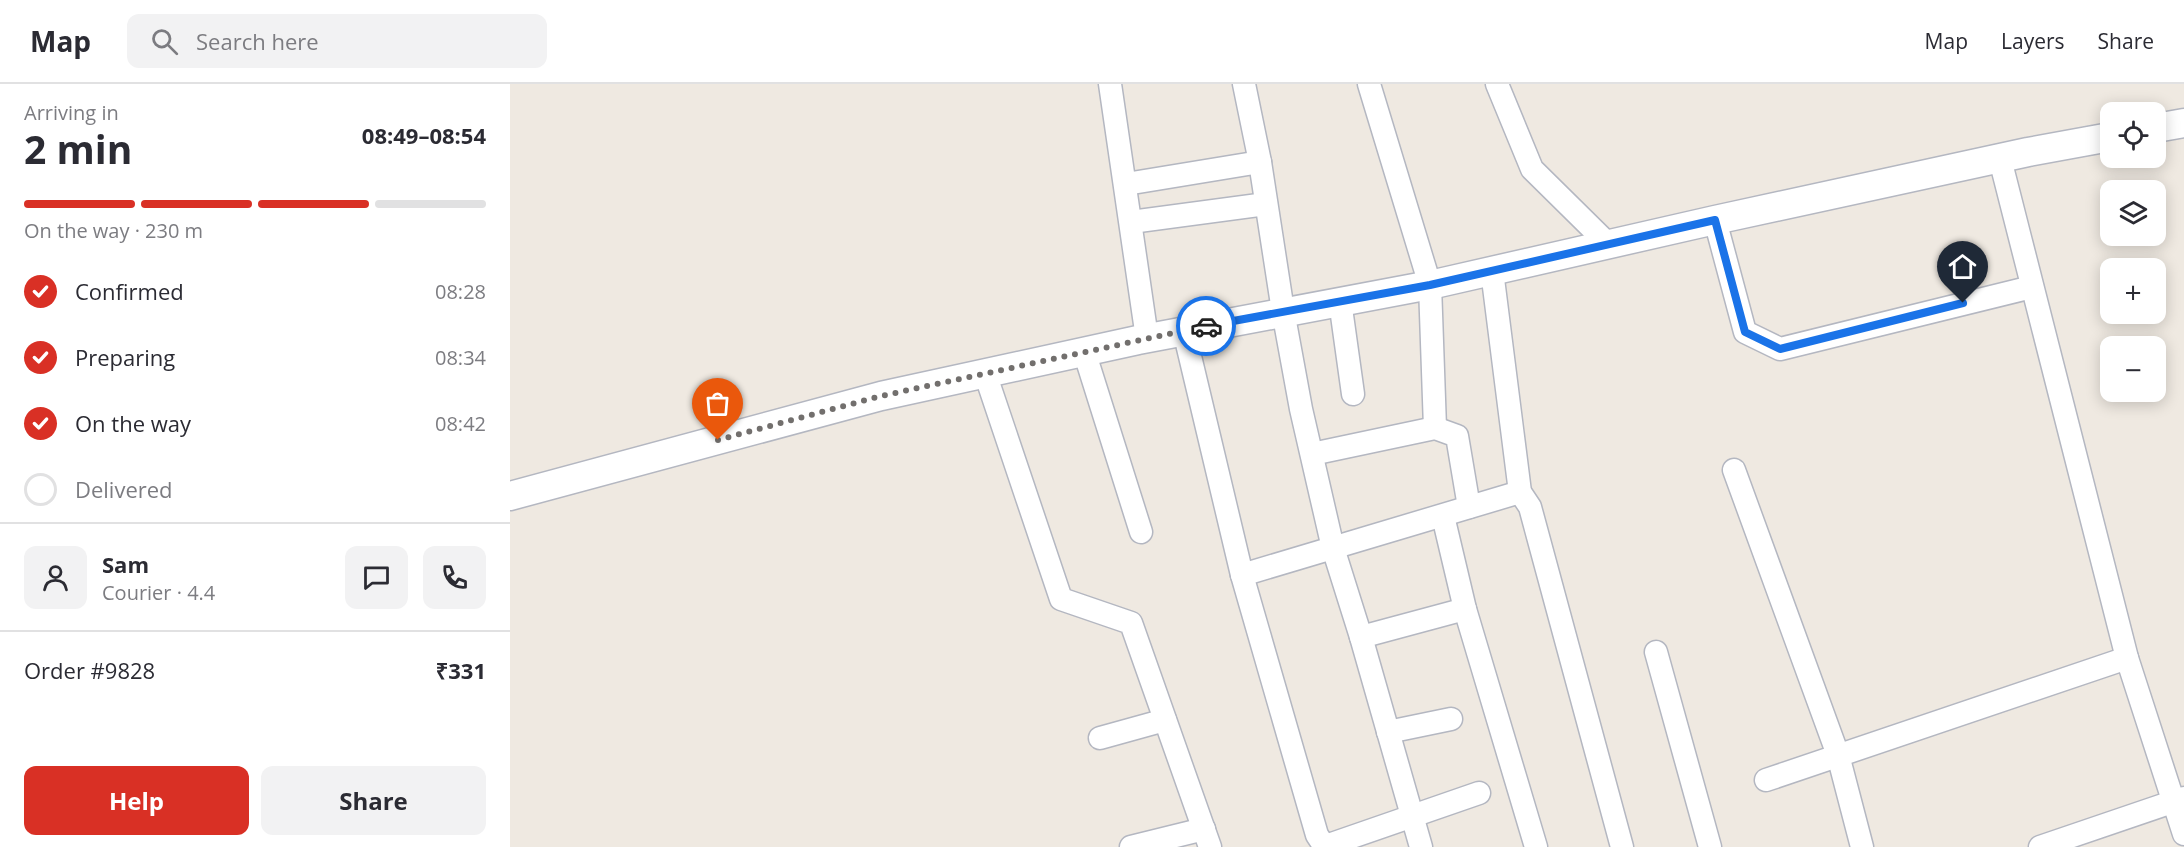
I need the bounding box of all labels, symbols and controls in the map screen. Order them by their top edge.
search box [127,14,547,68]
text: Map [30,22,91,60]
icon: search [148,25,181,58]
text: Search here [196,26,319,56]
text: Map [1925,27,1968,55]
text: Layers [2001,27,2065,55]
text: Share [2098,27,2154,55]
text: Arriving in [24,99,119,126]
map controls [2100,102,2166,402]
button: locate [2100,102,2166,168]
text: 08:49–08:54 [362,120,486,150]
text: 2 min [24,122,132,175]
button: layers [2100,180,2166,246]
text: On the way · 230 m [24,217,203,244]
pin [1937,241,1988,303]
icon: home [1946,250,1979,283]
button: + [2100,258,2166,324]
icon: check [24,275,57,308]
text: Confirmed [75,276,184,306]
text: 08:28 [435,278,486,305]
courier [1176,296,1236,356]
icon: car [1190,310,1223,343]
button: − [2100,336,2166,402]
icon: check [24,341,57,374]
text: Preparing [75,342,175,372]
text: 08:34 [435,344,486,371]
pin [692,378,743,440]
icon: bag [701,387,734,420]
icon: check [24,407,57,440]
text: On the way [75,408,191,438]
text: 08:42 [435,410,486,437]
text: Delivered [75,474,173,504]
button: person [24,546,87,609]
button: chat [345,546,408,609]
button: phone [423,546,486,609]
text: Sam [102,549,149,579]
text: Courier · 4.4 [102,579,215,606]
text: Order #9828 [24,655,155,685]
text: ₹331 [436,655,486,685]
button: Help [24,766,249,835]
button: Share [261,766,486,835]

